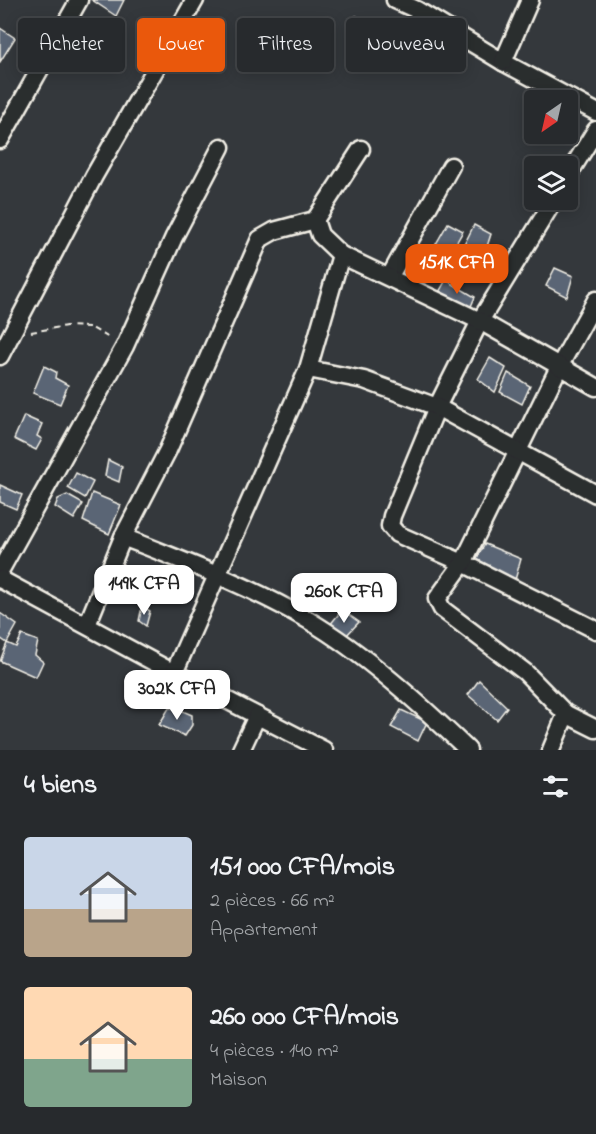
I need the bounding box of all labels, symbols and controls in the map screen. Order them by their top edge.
chip: Acheter [18,18,125,72]
chip: Louer [137,18,225,72]
chip: Filtres [237,18,334,72]
chip: Nouveau [346,18,466,72]
north arrow [524,90,578,144]
map controls [524,90,578,210]
button: layers [524,156,578,210]
pin: 151K CFA [395,244,519,295]
text: 151K CFA [419,249,495,278]
pin: 149K CFA [82,565,206,616]
text: 149K CFA [108,570,180,599]
pin: 260K CFA [282,573,406,624]
text: 260K CFA [305,578,383,607]
pin: 302K CFA [115,670,239,721]
text: 302K CFA [138,675,216,704]
text: 4 biens [24,767,97,805]
icon: filters [539,770,572,803]
text: 151 000 CFA/mois [210,849,395,887]
icon: home [72,861,144,933]
text: 2 pièces · 66 m² [210,887,335,916]
text: Appartement [210,916,318,945]
text: 260 000 CFA/mois [210,999,399,1037]
icon: home [72,1011,144,1083]
text: 4 pièces · 140 m² [210,1037,339,1066]
text: Maison [210,1066,267,1095]

